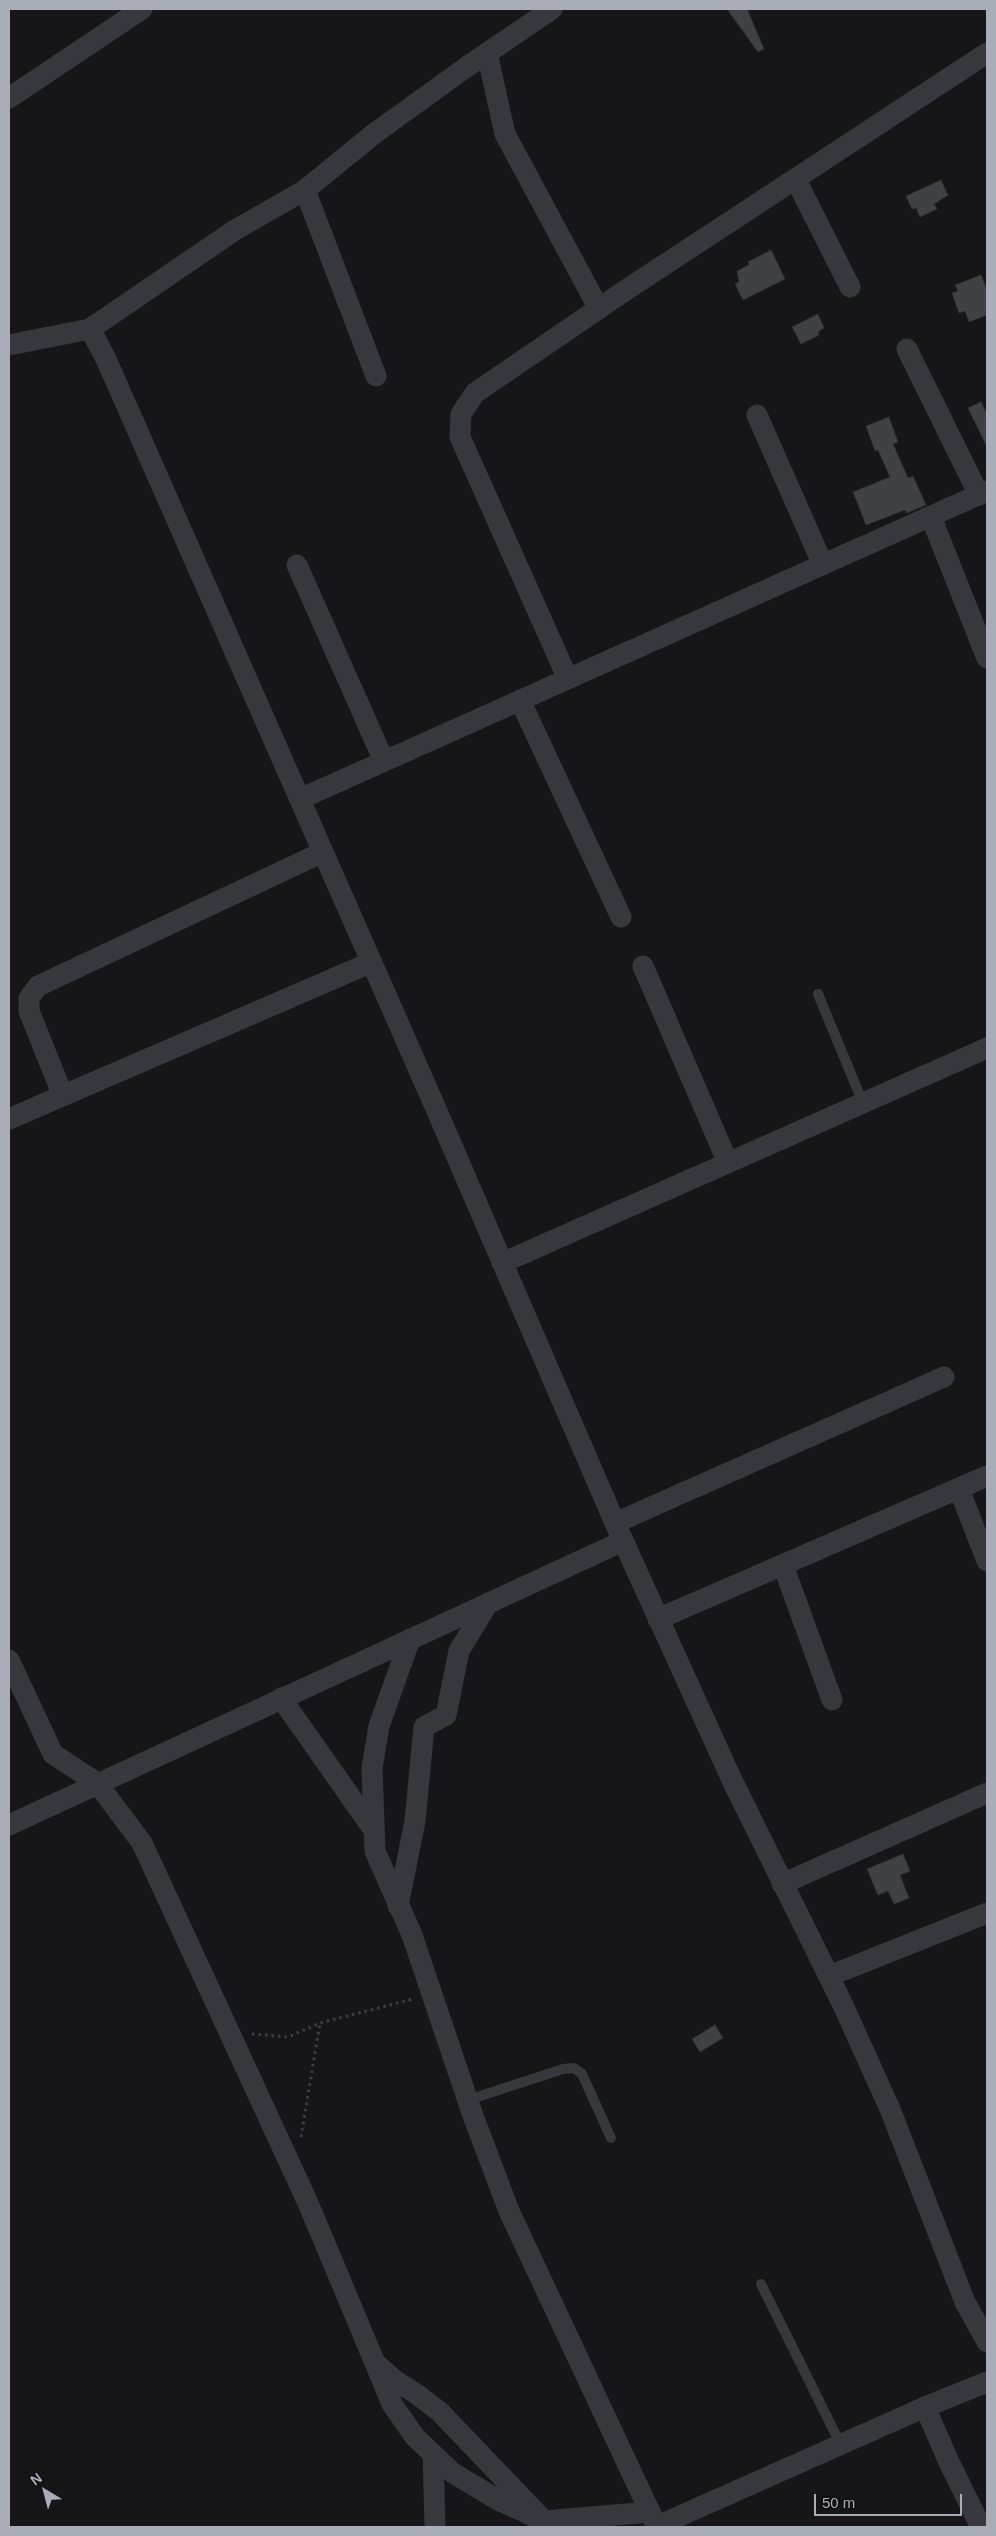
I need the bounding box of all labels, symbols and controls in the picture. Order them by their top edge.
north arrow [20,2466,70,2516]
text: N [27,2470,45,2488]
scale bar [816,2484,964,2516]
text: 50 m [822,2494,855,2511]

